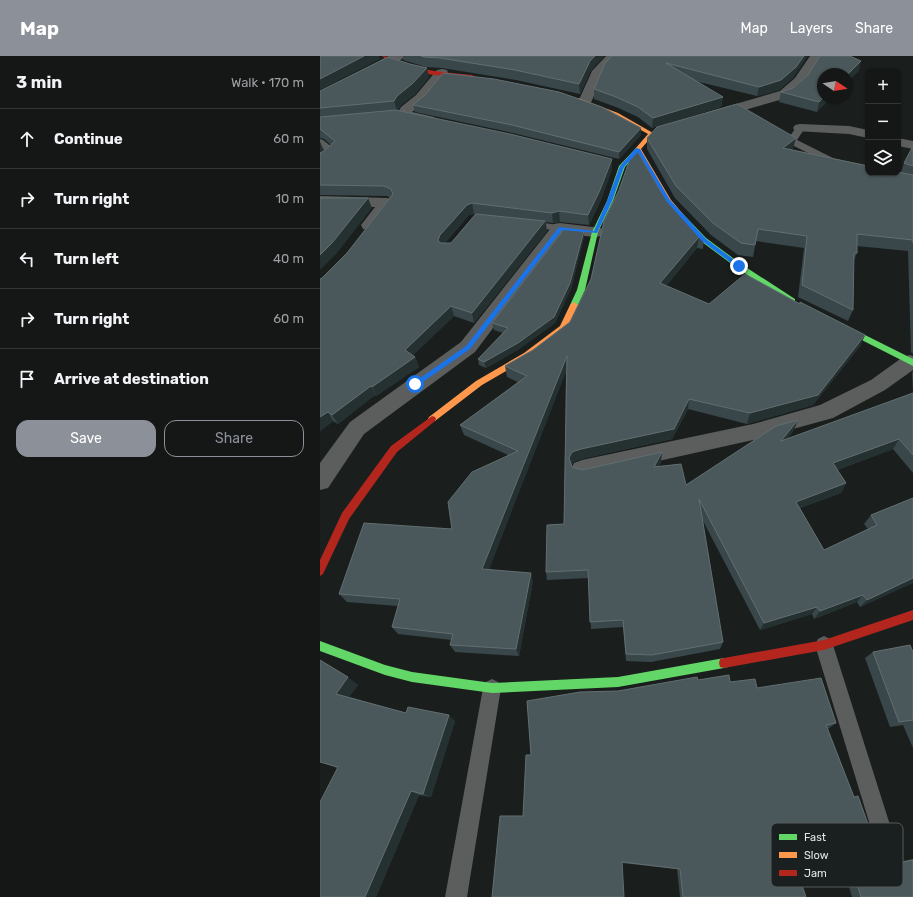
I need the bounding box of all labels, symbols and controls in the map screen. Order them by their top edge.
text: Map [20,17,59,40]
text: Map [741,20,768,37]
text: Layers [790,20,833,37]
text: Share [855,20,893,37]
north arrow [817,68,853,104]
map controls [865,68,901,176]
button: + [865,68,901,104]
text: 3 min [16,72,62,92]
text: Walk · 170 m [231,75,304,90]
button: − [865,104,901,140]
icon: ahead [16,128,38,150]
text: Continue [54,130,123,148]
text: 60 m [273,131,304,146]
button: layers [865,140,901,176]
icon: right [16,188,38,210]
text: Turn right [54,190,129,208]
text: 10 m [275,191,304,206]
icon: left [16,248,38,270]
text: Turn left [54,250,119,268]
text: 40 m [273,251,304,266]
route end [730,257,748,275]
icon: right [16,308,38,330]
text: Turn right [54,310,129,328]
text: 60 m [273,311,304,326]
icon: arrive [16,368,38,390]
text: Arrive at destination [54,370,209,388]
route start [406,375,424,393]
button: Save [16,420,156,457]
button: Share [164,420,304,457]
legend [771,823,903,887]
text: Fast [804,831,827,844]
text: Slow [804,849,829,862]
text: Jam [804,867,827,880]

